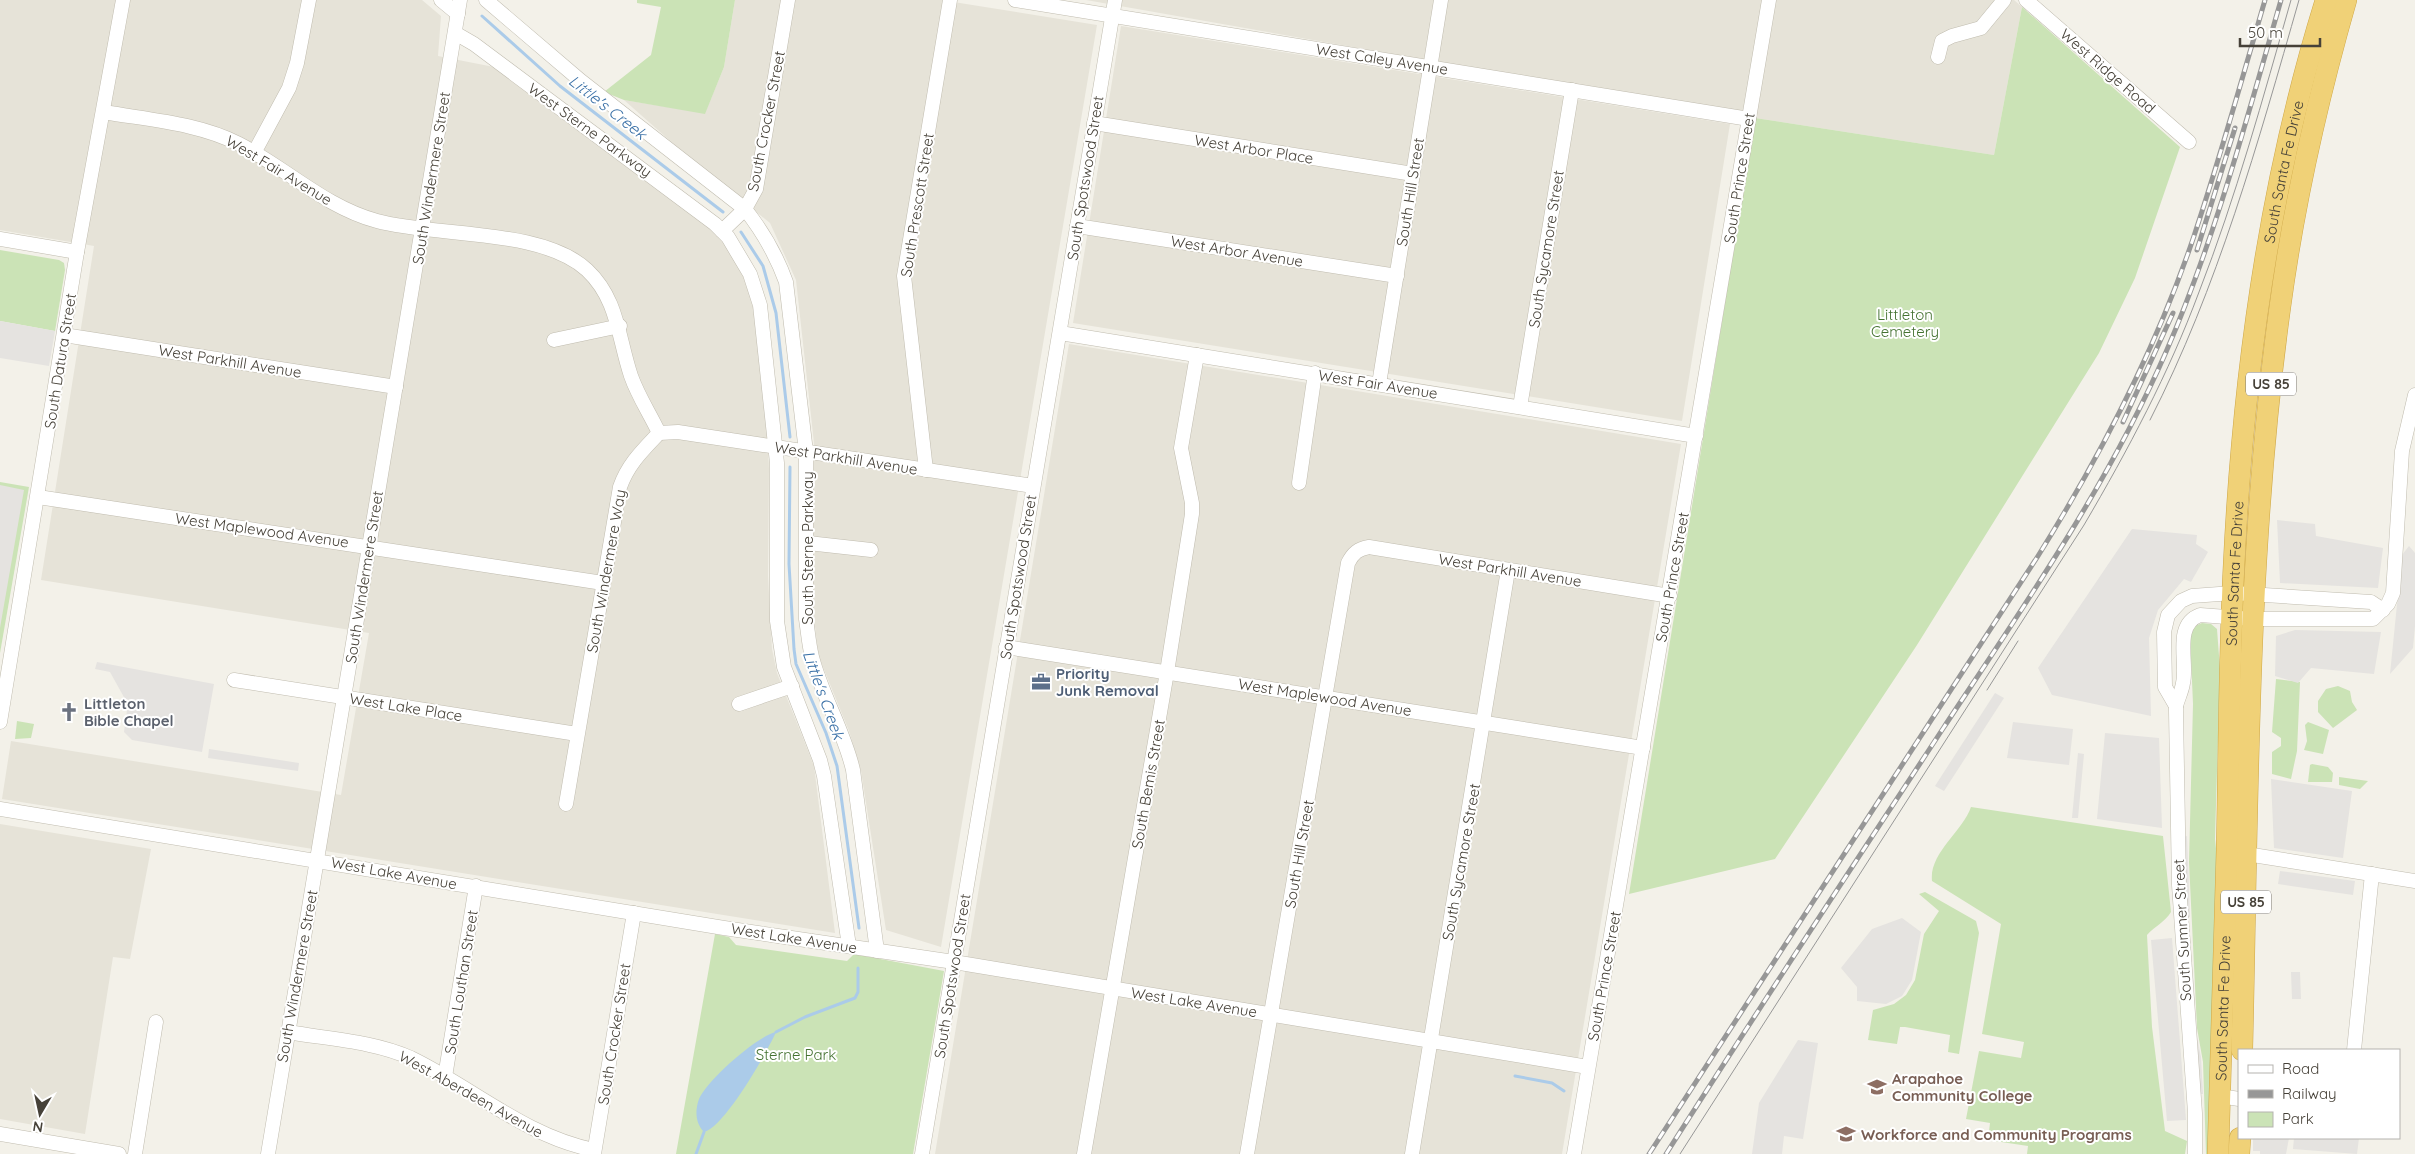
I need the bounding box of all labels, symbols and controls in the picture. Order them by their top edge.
scale bar [2240,15,2320,47]
text: 50 m [2248,23,2283,42]
street label: West Ridge Road [2056,24,2160,118]
street label: West Caley Avenue [1315,39,1449,79]
street label: South Crocker Street [743,49,789,193]
water label: Little's Creek [565,70,652,144]
street label: West Sterne Parkway [524,79,656,181]
street label: South Windermere Street [408,90,454,266]
street label: South Spotswood Street [1063,94,1107,262]
street label: South Santa Fe Drive [2259,98,2307,245]
street label: South Prince Street [1719,111,1759,245]
street label: West Arbor Place [1193,130,1315,168]
street label: West Fair Avenue [222,131,336,209]
street label: South Prescott Street [896,132,938,278]
street label: South Hill Street [1392,136,1428,248]
street label: South Sycamore Street [1524,169,1568,329]
street label: West Arbor Avenue [1169,231,1305,271]
street label: South Datura Street [40,292,80,430]
park label: Littleton Cemetery [1871,305,1939,341]
street label: West Parkhill Avenue [157,340,303,382]
street label: West Fair Avenue [1317,365,1439,403]
road number: US 85 [2246,372,2296,396]
street label: West Parkhill Avenue [773,437,919,479]
street label: South Sterne Parkway [798,471,817,625]
street label: South Windermere Way [582,488,630,654]
street label: South Windermere Street [341,489,387,665]
street label: South Spotswood Street [996,493,1040,661]
street label: South Santa Fe Drive [2221,500,2247,646]
street label: West Maplewood Avenue [174,508,350,552]
street label: South Prince Street [1651,511,1693,643]
street label: West Parkhill Avenue [1437,549,1583,591]
water label: Little's Creek [799,648,850,744]
place label: Priority Junk Removal [1056,664,1159,700]
office icon: Priority Junk Removal [1030,671,1052,693]
street label: West Maplewood Avenue [1237,674,1413,720]
street label: West Lake Place [348,689,464,725]
place label: Littleton Bible Chapel [84,694,174,730]
church icon: Littleton Bible Chapel [58,701,80,723]
street label: South Bemis Street [1127,718,1169,850]
street label: South Sycamore Street [1438,782,1484,942]
street label: South Hill Street [1280,798,1318,910]
street label: West Lake Avenue [330,853,458,893]
street label: South Sumner Street [2169,858,2195,1002]
street label: South Windermere Street [272,888,322,1064]
road number: US 85 [2221,890,2271,914]
street label: South Spotswood Street [930,892,974,1060]
street label: South Louthan Street [440,909,482,1055]
street label: South Prince Street [1583,910,1625,1042]
street label: West Lake Avenue [730,919,858,957]
street label: South Santa Fe Drive [2211,935,2234,1081]
street label: South Crocker Street [593,962,635,1106]
street label: West Lake Avenue [1130,983,1258,1021]
park label: Sterne Park [756,1045,836,1064]
street label: West Aberdeen Avenue [396,1046,546,1142]
legend [2238,1049,2400,1139]
text: Road [2282,1059,2319,1078]
place label: Arapahoe Community College [1892,1069,2033,1105]
school or university icon: Arapahoe Community College [1866,1076,1888,1098]
text: Railway [2282,1084,2337,1103]
north arrow [15,1089,65,1139]
text: Park [2282,1109,2314,1128]
text: N [31,1117,44,1137]
school or university icon: Workforce and Community Programs [1835,1123,1857,1145]
place label: Workforce and Community Programs [1861,1125,2132,1144]

